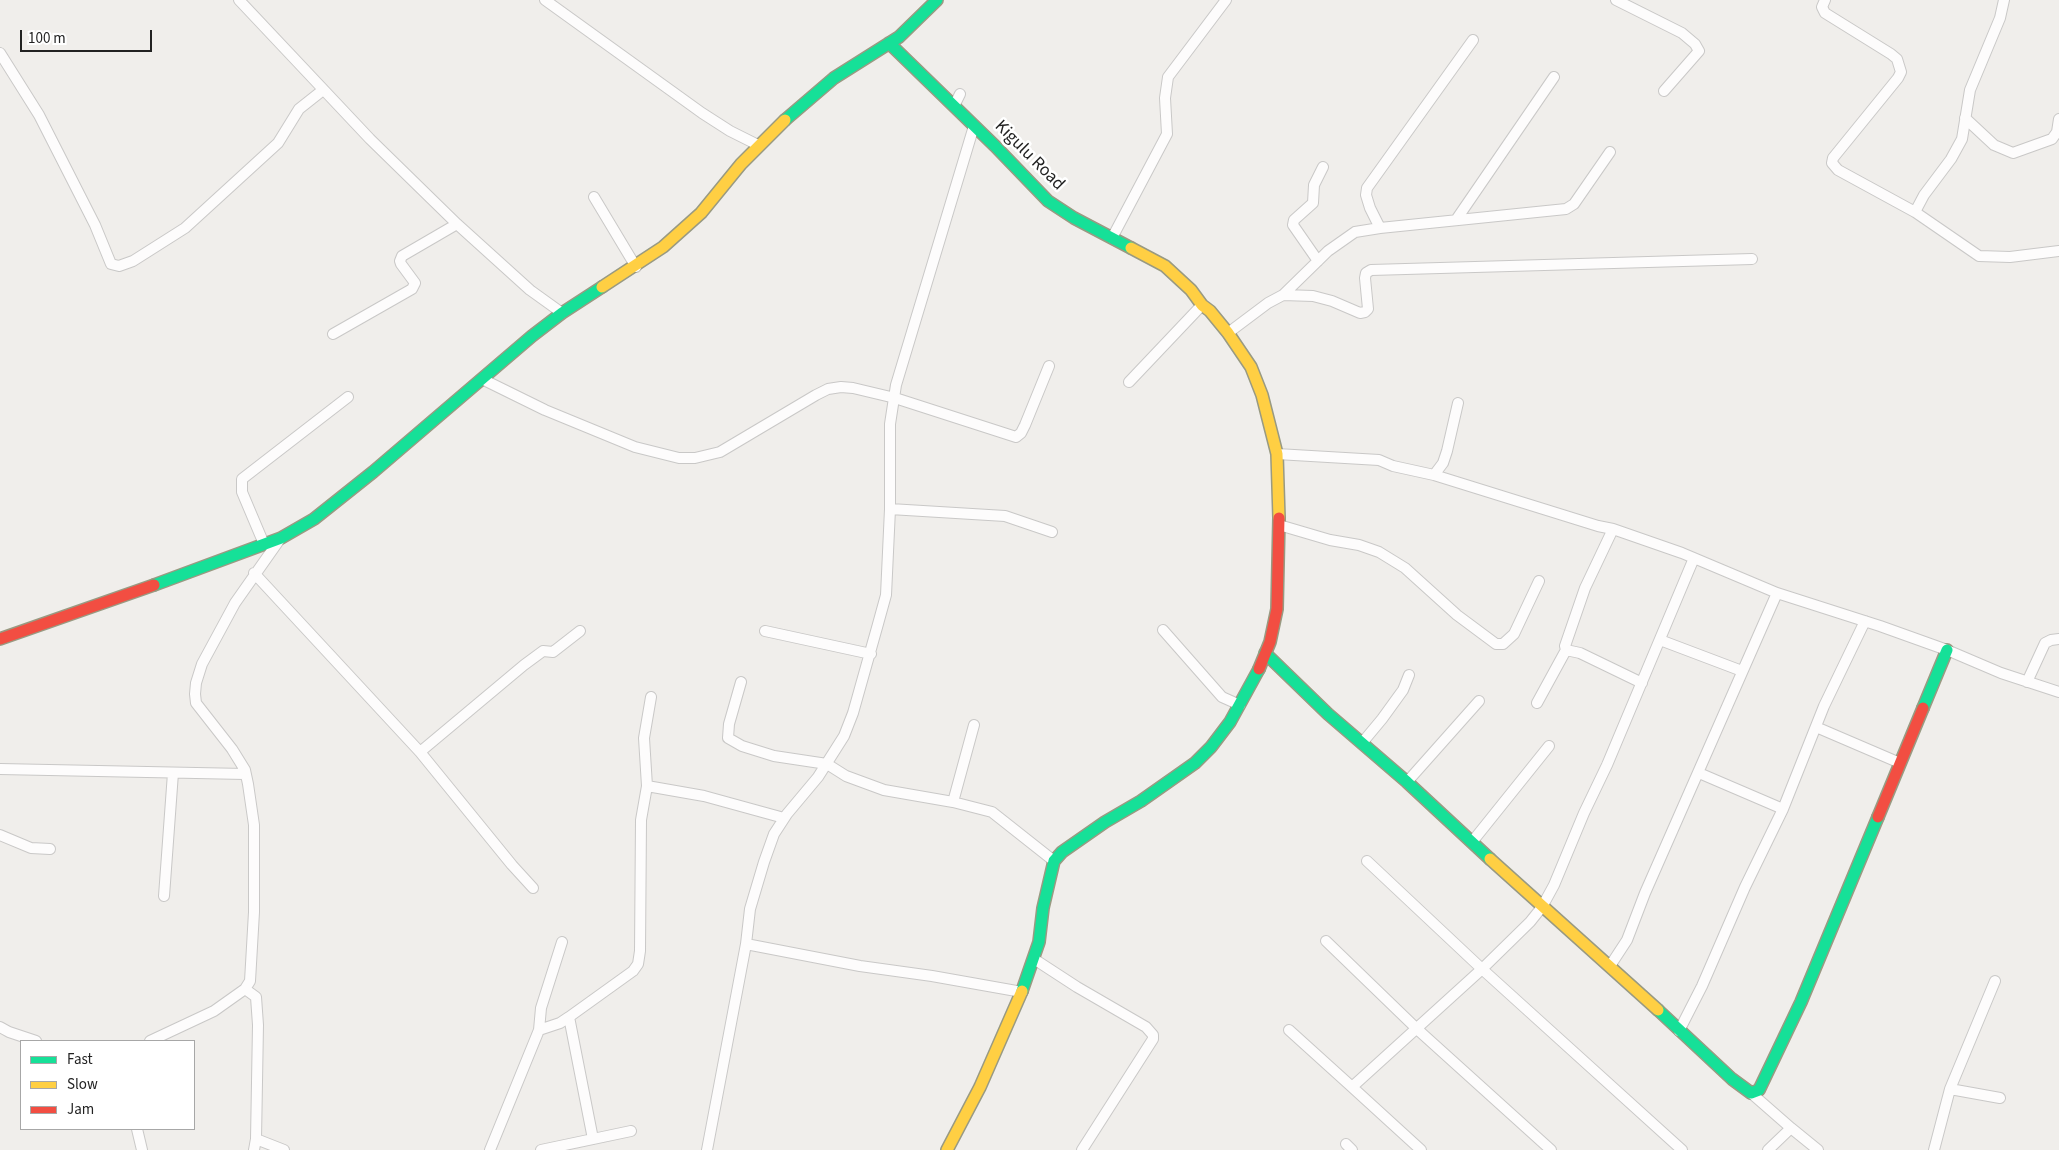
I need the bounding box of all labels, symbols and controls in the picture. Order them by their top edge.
scale bar [22,20,155,52]
text: 100 m [28,28,66,49]
street label: Kigulu Road [989,116,1069,196]
legend [20,1040,195,1130]
text: Fast [67,1049,93,1070]
text: Slow [67,1074,98,1095]
text: Jam [67,1099,94,1120]

